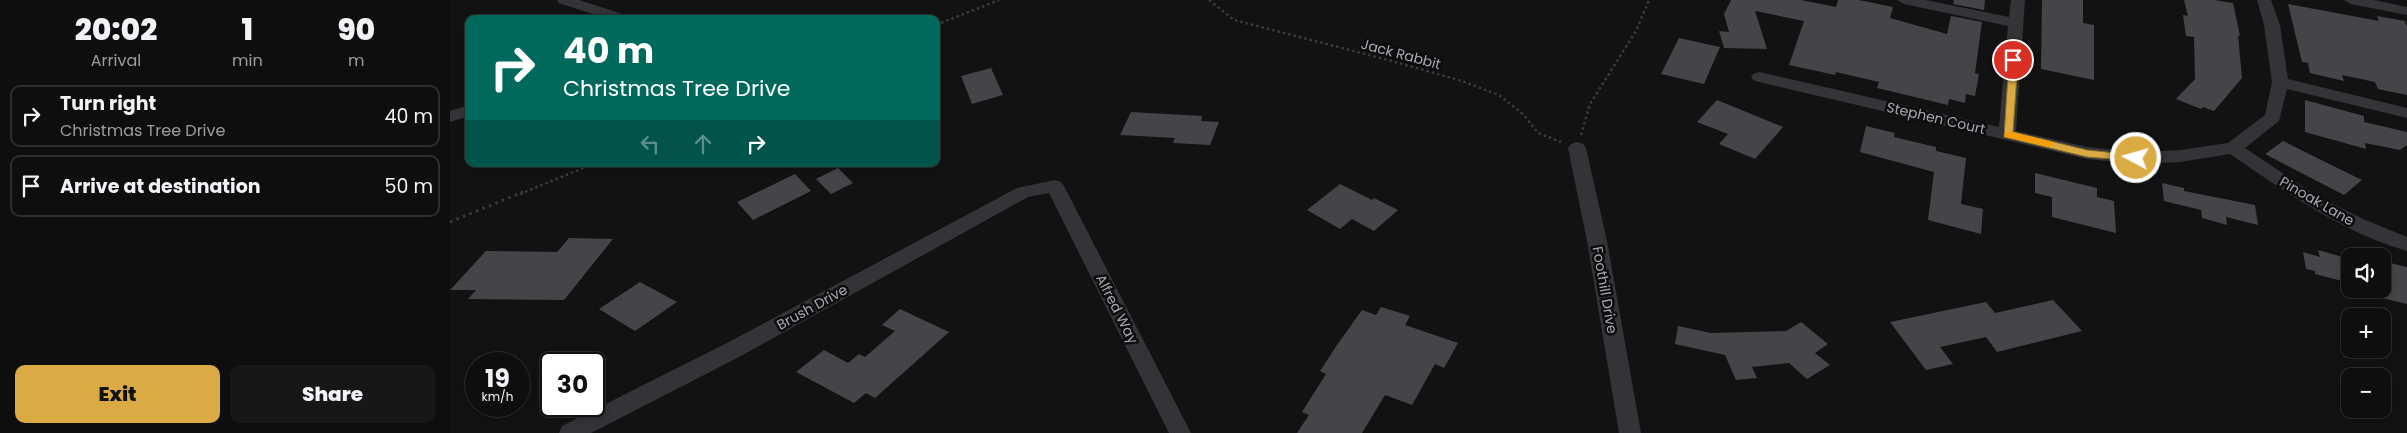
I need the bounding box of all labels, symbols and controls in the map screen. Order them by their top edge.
text: 20:02 [75,8,157,51]
text: 1 [242,8,253,51]
text: 90 [337,8,375,51]
text: 40 m [563,26,654,75]
street label: Jack Rabbit [1359,34,1443,74]
icon: right [480,35,545,100]
pin [1992,39,2034,81]
icon: arrive [1999,46,2027,74]
text: Arrival [91,49,141,72]
text: min [232,49,263,72]
text: m [348,49,365,72]
text: Christmas Tree Drive [563,73,790,104]
text: Turn right [60,90,156,117]
street label: Stephen Court [1885,97,1987,139]
icon: right [17,102,45,130]
text: 40 m [384,103,433,130]
text: Christmas Tree Drive [60,119,225,142]
icon: left [636,130,664,158]
icon: ahead [689,130,717,158]
icon: right [742,130,770,158]
position arrow [2109,131,2161,183]
icon: arrive [17,172,45,200]
street label: Pinoak Lane [2276,172,2358,231]
text: Arrive at destination [60,173,261,200]
text: 50 m [384,173,433,200]
street label: Foothill Drive [1587,245,1623,335]
map controls [2341,248,2391,418]
button: sound [2341,248,2391,298]
street label: Alfred Way [1091,271,1143,347]
street label: Brush Drive [773,279,851,335]
button: + [2341,308,2391,358]
speed limit sign: 30 [540,352,605,417]
text: 19 [485,361,510,396]
button: Exit [15,365,220,423]
button: Share [230,365,435,423]
button: − [2341,368,2391,418]
text: km/h [482,388,513,405]

